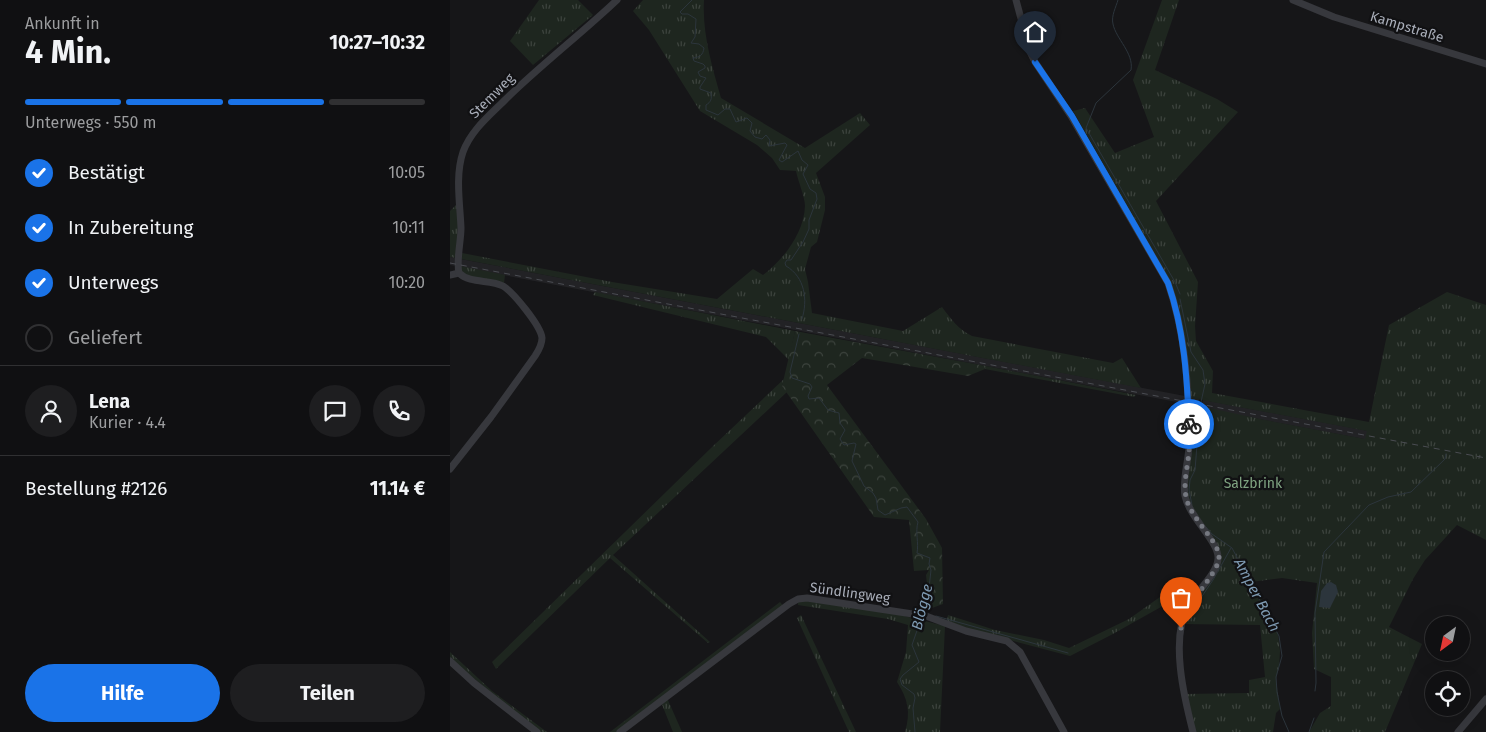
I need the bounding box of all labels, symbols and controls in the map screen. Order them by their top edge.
street label: Kampstraße [1368,8,1446,46]
pin [1014,11,1056,62]
text: Ankunft in [25,14,100,33]
icon: home [1021,18,1049,46]
text: 10:27–10:32 [329,31,425,54]
text: 4 Min. [25,33,111,71]
street label: Stemweg [466,69,519,122]
text: Unterwegs · 550 m [25,113,156,132]
icon: check [25,159,53,187]
text: Bestätigt [68,161,145,184]
text: 10:05 [388,163,425,182]
icon: check [25,214,53,242]
text: In Zubereitung [68,216,193,239]
text: 10:11 [392,218,425,237]
icon: check [25,269,53,297]
text: Unterwegs [68,271,159,294]
text: 10:20 [388,273,425,292]
text: Geliefert [68,326,142,349]
button: person [25,385,77,437]
button: chat [309,385,361,437]
button: phone [373,385,425,437]
text: Lena [89,390,130,413]
courier [1164,399,1214,449]
icon: bike [1175,410,1203,438]
text: Kurier · 4.4 [89,413,166,432]
park label: Salzbrink [1224,475,1283,492]
text: Bestellung #2126 [25,477,167,500]
text: 11.14 € [370,477,425,500]
water label: Amper Bach [1230,554,1284,635]
pin [1160,577,1202,628]
street label: Sündlingweg [809,579,892,607]
water label: Blögge [908,582,936,632]
icon: bag [1167,584,1195,612]
north arrow [1425,616,1470,661]
map controls [1425,616,1470,716]
button: Hilfe [25,664,220,722]
button: Teilen [230,664,425,722]
button: locate [1425,671,1470,716]

